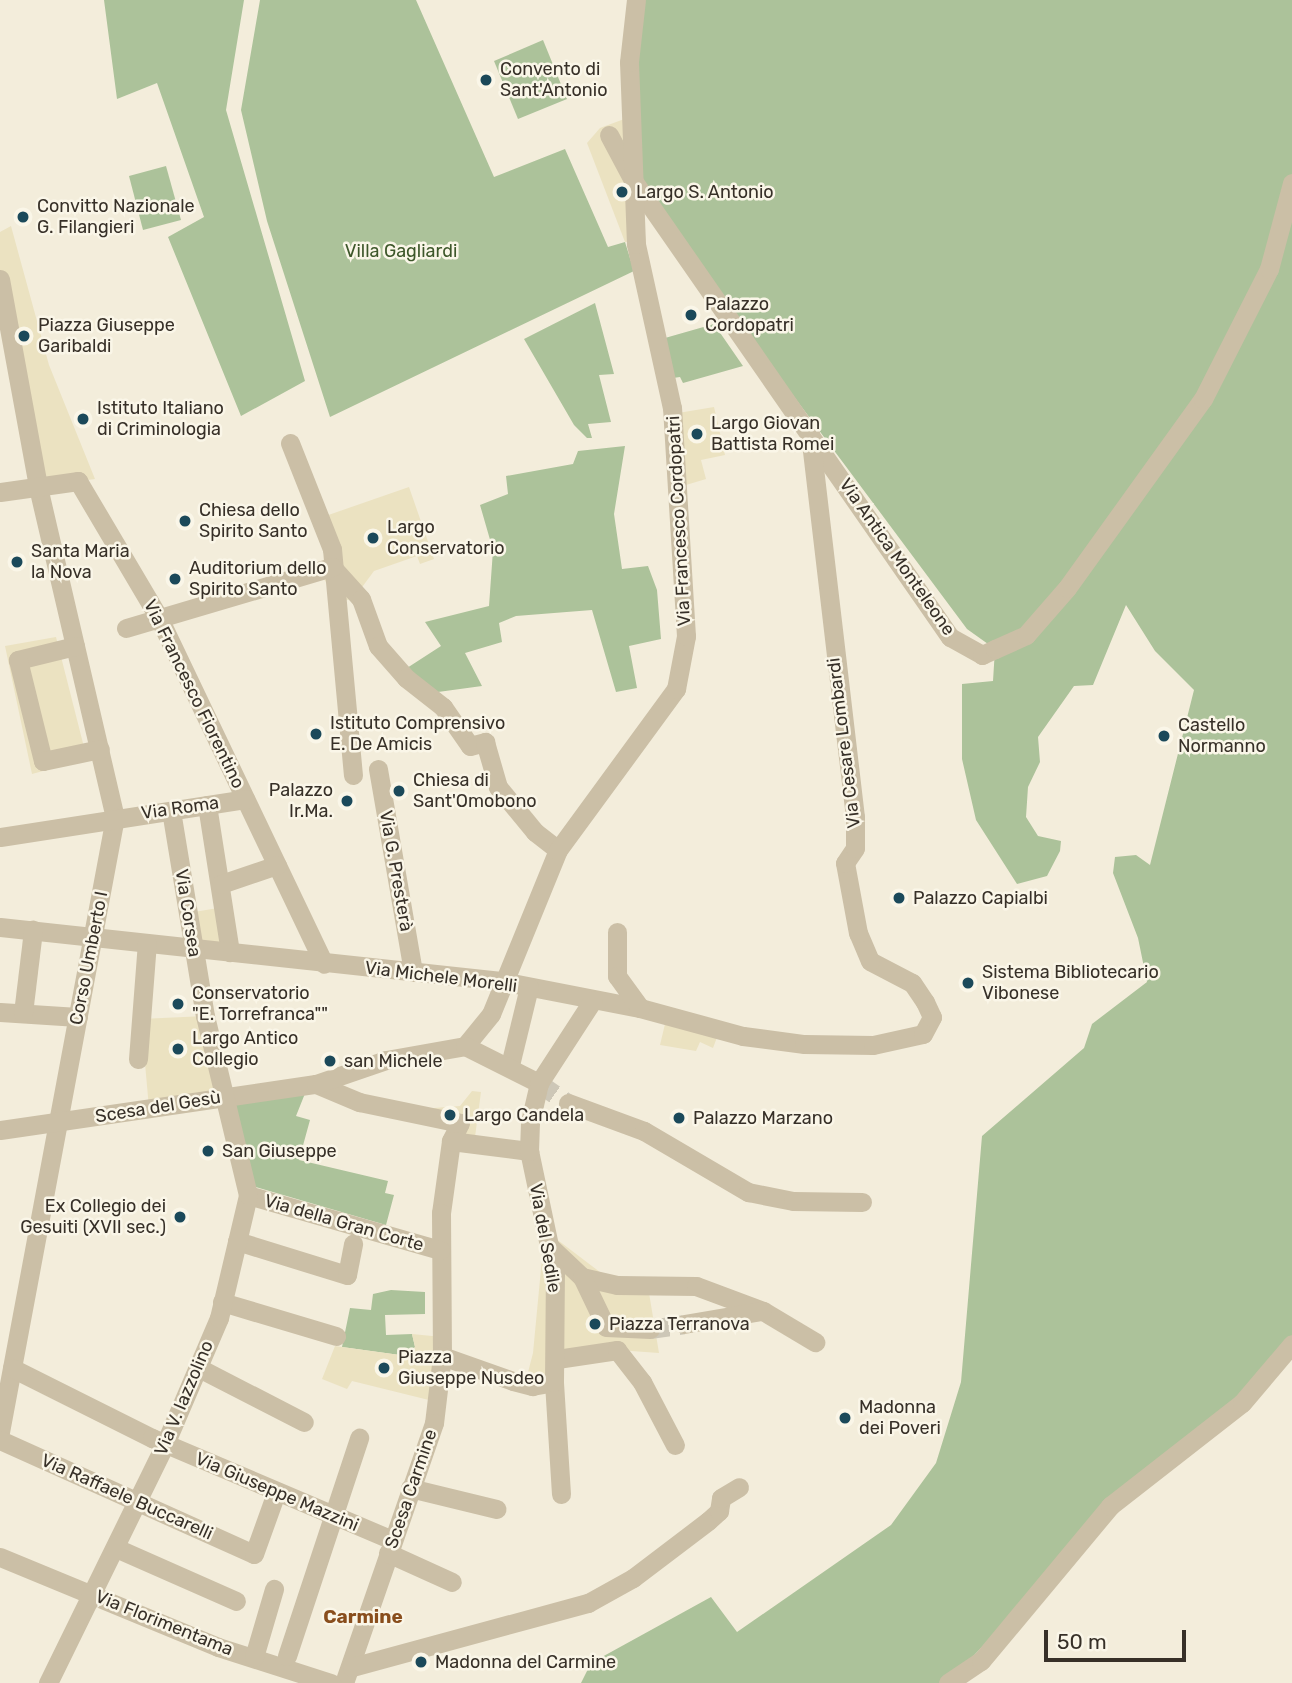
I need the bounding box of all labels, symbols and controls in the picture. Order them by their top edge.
place label: Convento di Sant'Antonio [500,59,607,102]
marker: Convento di Sant'Antonio [478,72,494,88]
place label: Largo S. Antonio [636,181,774,203]
marker: Largo S. Antonio [614,184,630,200]
place label: Convitto Nazionale G. Filangieri [37,196,195,238]
marker: Convitto Nazionale G. Filangieri [15,209,31,225]
park label: Villa Gagliardi [345,240,457,262]
place label: Palazzo Cordopatri [705,294,794,336]
marker: Palazzo Cordopatri [683,307,699,323]
place label: Piazza Giuseppe Garibaldi [38,315,175,358]
marker: Piazza Giuseppe Garibaldi [16,328,32,344]
place label: Istituto Italiano di Criminologia [97,398,224,440]
marker: Istituto Italiano di Criminologia [75,411,91,427]
place label: Largo Giovan Battista Romei [711,413,834,456]
street label: Via Francesco Cordopatri [663,415,695,627]
marker: Largo Giovan Battista Romei [689,426,705,442]
street label: Via Antica Monteleone [834,474,960,640]
place label: Chiesa dello Spirito Santo [199,500,308,542]
marker: Chiesa dello Spirito Santo [177,513,193,529]
place label: Largo Conservatorio [387,517,505,560]
marker: Largo Conservatorio [365,530,381,546]
place label: Santa Maria la Nova [31,541,130,584]
marker: Santa Maria la Nova [9,554,25,570]
place label: Auditorium dello Spirito Santo [189,558,327,600]
marker: Auditorium dello Spirito Santo [167,571,183,587]
street label: Via Francesco Fiorentino [139,596,249,792]
street label: Via Cesare Lombardi [823,657,865,829]
place label: Istituto Comprensivo E. De Amicis [330,713,505,756]
place label: Castello Normanno [1178,715,1266,758]
marker: Istituto Comprensivo E. De Amicis [308,726,324,742]
marker: Castello Normanno [1156,728,1172,744]
place label: Chiesa di Sant'Omobono [413,770,537,812]
place label: Palazzo Ir.Ma. [269,780,333,822]
marker: Chiesa di Sant'Omobono [391,783,407,799]
street label: Via Roma [140,792,220,824]
marker: Palazzo Ir.Ma. [339,793,355,809]
street label: Via G. Presterà [375,809,417,933]
street label: Via Corsea [170,867,206,959]
place label: Palazzo Capialbi [913,887,1048,909]
street label: Corso Umberto I [65,889,113,1027]
marker: Palazzo Capialbi [891,890,907,906]
street label: Via Michele Morelli [364,957,518,997]
place label: Sistema Bibliotecario Vibonese [982,962,1159,1004]
marker: Sistema Bibliotecario Vibonese [960,975,976,991]
place label: Conservatorio "E. Torrefranca"" [192,983,328,1026]
marker: Conservatorio "E. Torrefranca"" [170,996,186,1012]
place label: Largo Antico Collegio [192,1028,299,1070]
marker: Largo Antico Collegio [170,1041,186,1057]
place label: san Michele [344,1050,443,1072]
marker: san Michele [322,1053,338,1069]
street label: Scesa del Gesù [94,1086,222,1128]
place label: Largo Candela [464,1104,584,1126]
marker: Largo Candela [442,1107,458,1123]
place label: Palazzo Marzano [693,1107,833,1129]
marker: Palazzo Marzano [671,1110,687,1126]
place label: San Giuseppe [222,1140,337,1162]
marker: San Giuseppe [200,1143,216,1159]
street label: Via del Sedile [525,1182,565,1294]
street label: Via della Gran Corte [262,1190,426,1256]
place label: Ex Collegio dei Gesuiti (XVII sec.) [20,1196,166,1238]
marker: Ex Collegio dei Gesuiti (XVII sec.) [172,1209,188,1225]
place label: Piazza Terranova [609,1313,750,1335]
marker: Piazza Terranova [587,1316,603,1332]
street label: Via V. Iazzolino [150,1337,218,1459]
place label: Piazza Giuseppe Nusdeo [398,1347,544,1390]
marker: Piazza Giuseppe Nusdeo [376,1360,392,1376]
place label: Madonna dei Poveri [859,1397,941,1440]
marker: Madonna dei Poveri [837,1410,853,1426]
street label: Scesa Carmine [380,1426,442,1552]
street label: Via Giuseppe Mazzini [192,1448,362,1536]
street label: Via Raffaele Buccarelli [38,1449,216,1545]
street label: Via Florimentama [92,1586,236,1660]
district label: Carmine [323,1606,403,1628]
scale bar [1047,1616,1189,1660]
text: 50 m [1057,1629,1107,1654]
place label: Madonna del Carmine [435,1651,616,1673]
marker: Madonna del Carmine [413,1654,429,1670]

